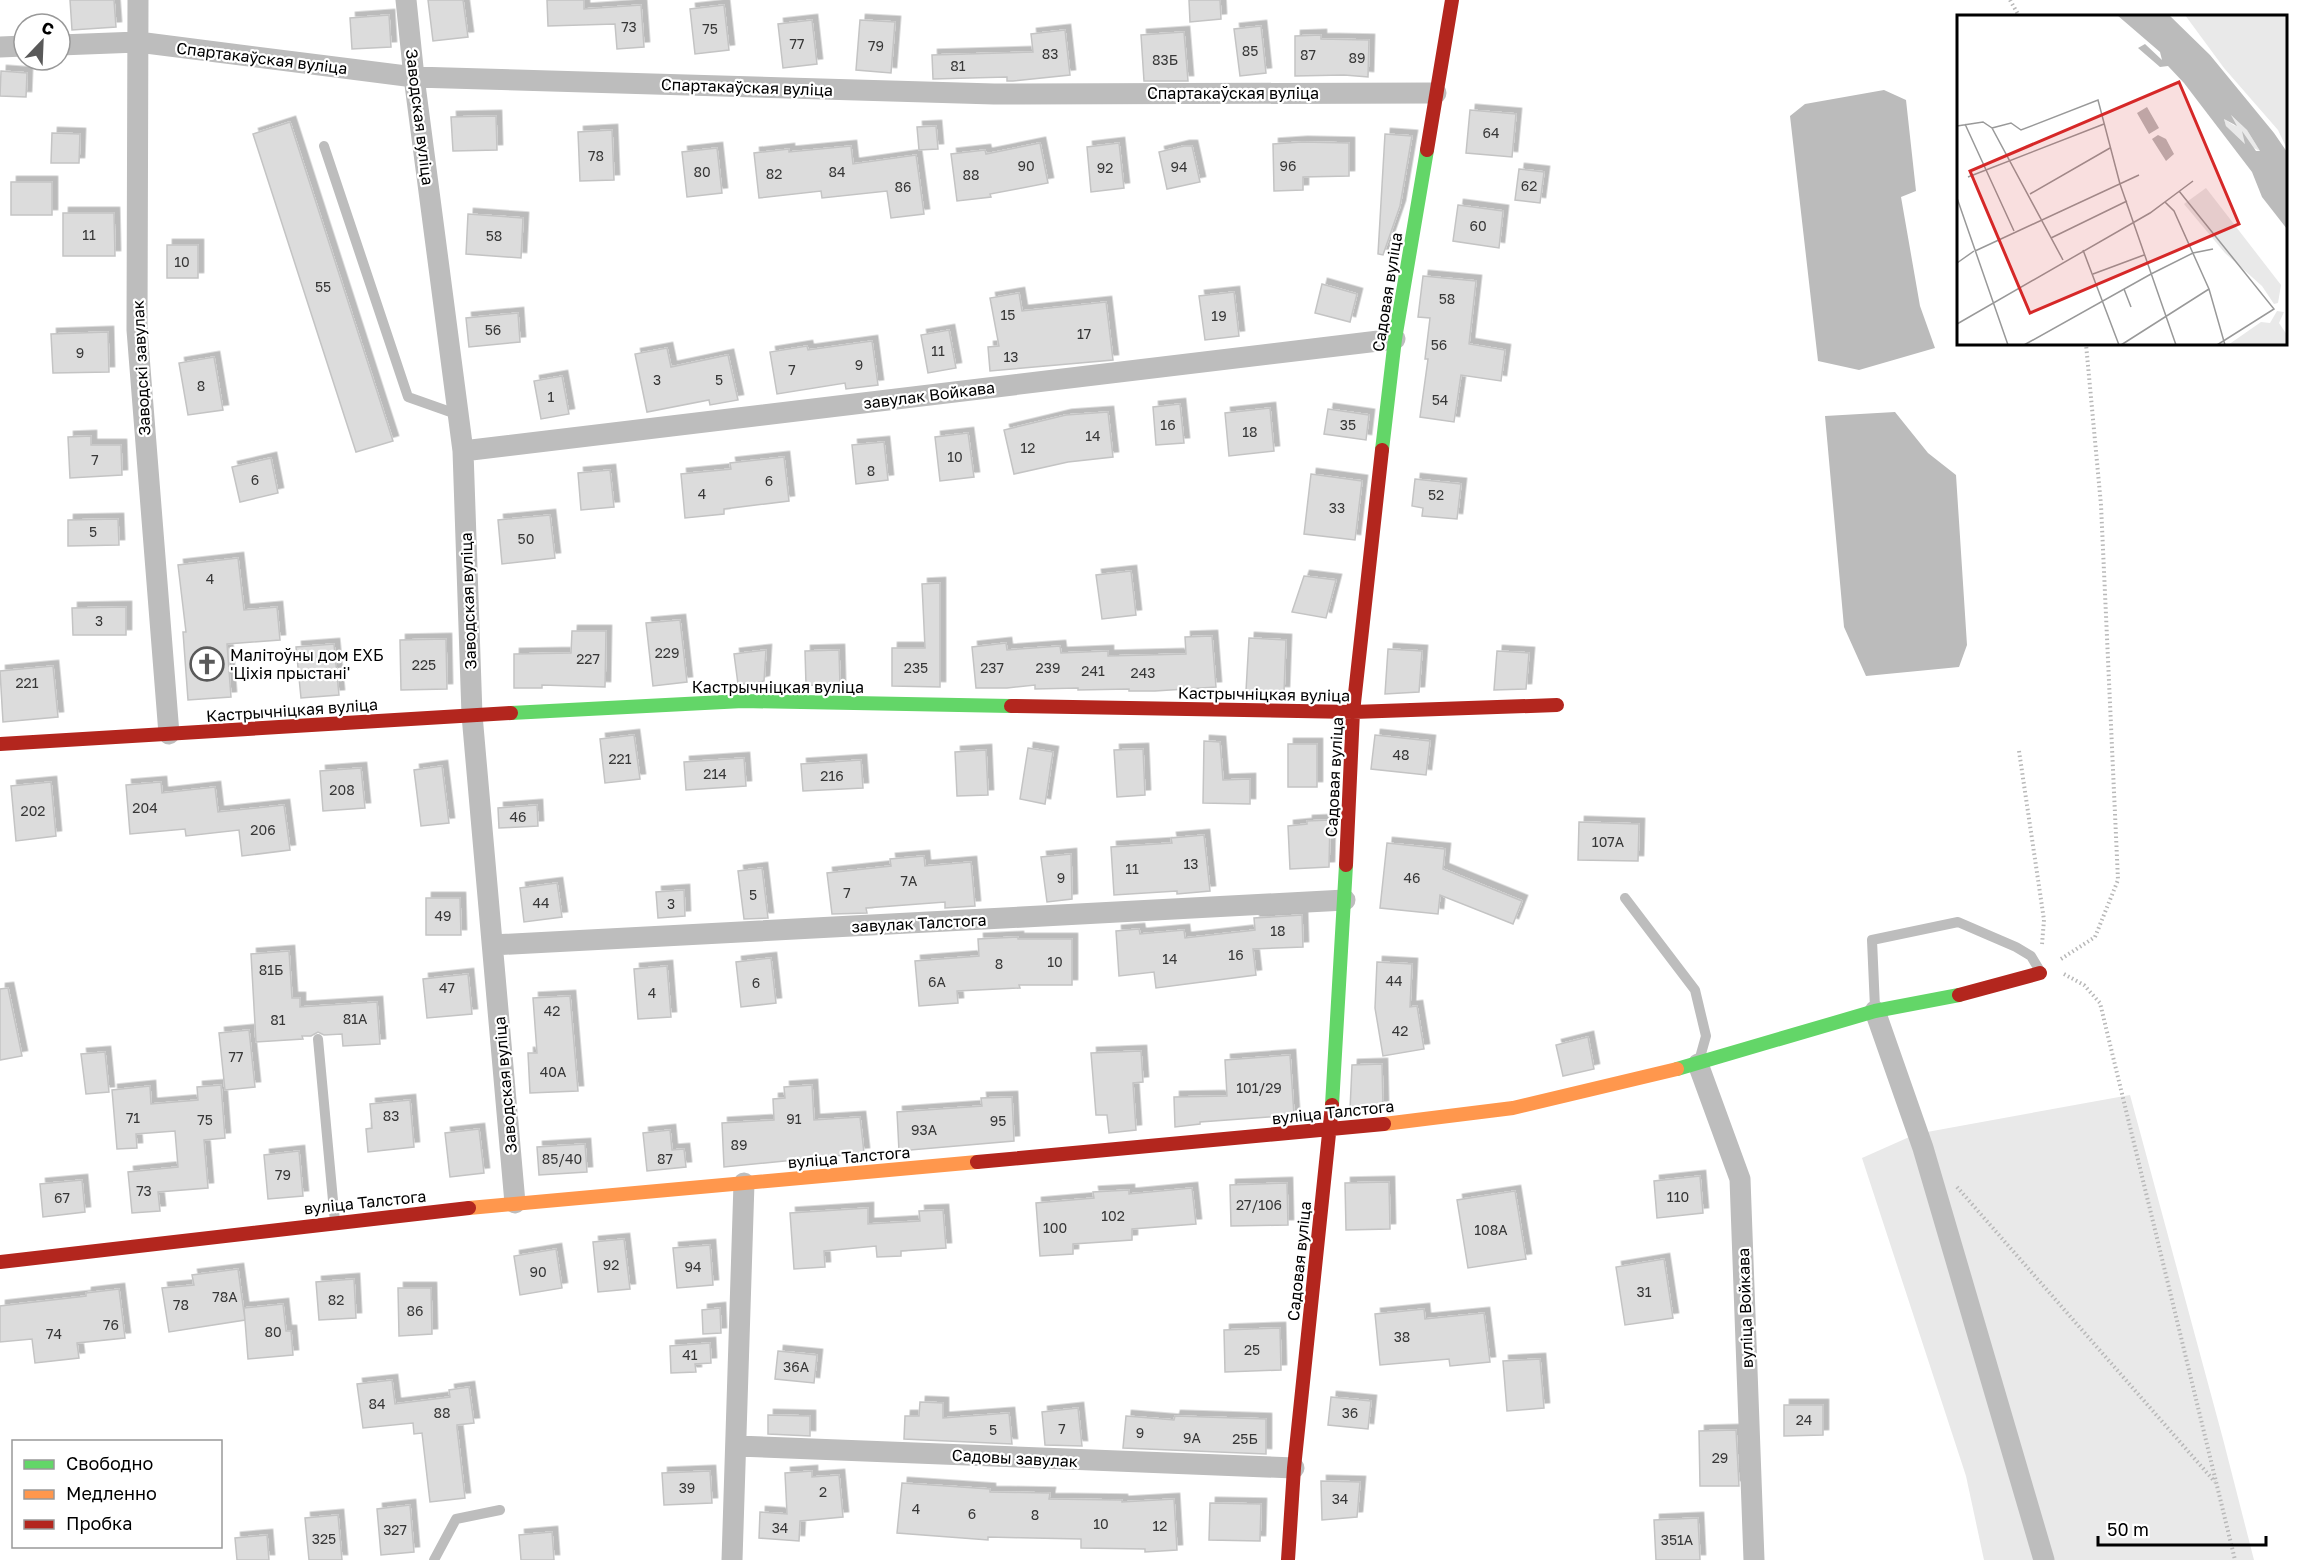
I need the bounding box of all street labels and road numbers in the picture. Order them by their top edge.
street label: Спартакаўская вуліца [175,38,349,78]
street label: Заводская вуліца [402,48,438,186]
street label: Спартакаўская вуліца [661,74,833,100]
street label: Спартакаўская вуліца [1147,83,1319,103]
street label: Садовая вуліца [1368,231,1406,353]
street label: Заводскі завулак [127,300,155,436]
street label: завулак Войкава [862,377,996,413]
street label: Заводская вуліца [456,532,480,670]
street label: Кастрычніцкая вуліца [692,677,864,697]
street label: Кастрычніцкая вуліца [1178,682,1350,706]
street label: Кастрычніцкая вуліца [205,694,379,726]
street label: Садовая вуліца [1321,716,1347,838]
street label: завулак Талстога [851,909,987,937]
street label: Заводская вуліца [489,1016,521,1154]
street label: вуліца Талстога [1271,1096,1395,1128]
street label: вуліца Талстога [787,1142,911,1172]
street label: вуліца Талстога [303,1186,427,1218]
street label: Садовая вуліца [1283,1200,1315,1322]
street label: вуліца Войкава [1733,1248,1757,1368]
street label: Садовы завулак [951,1445,1079,1471]

